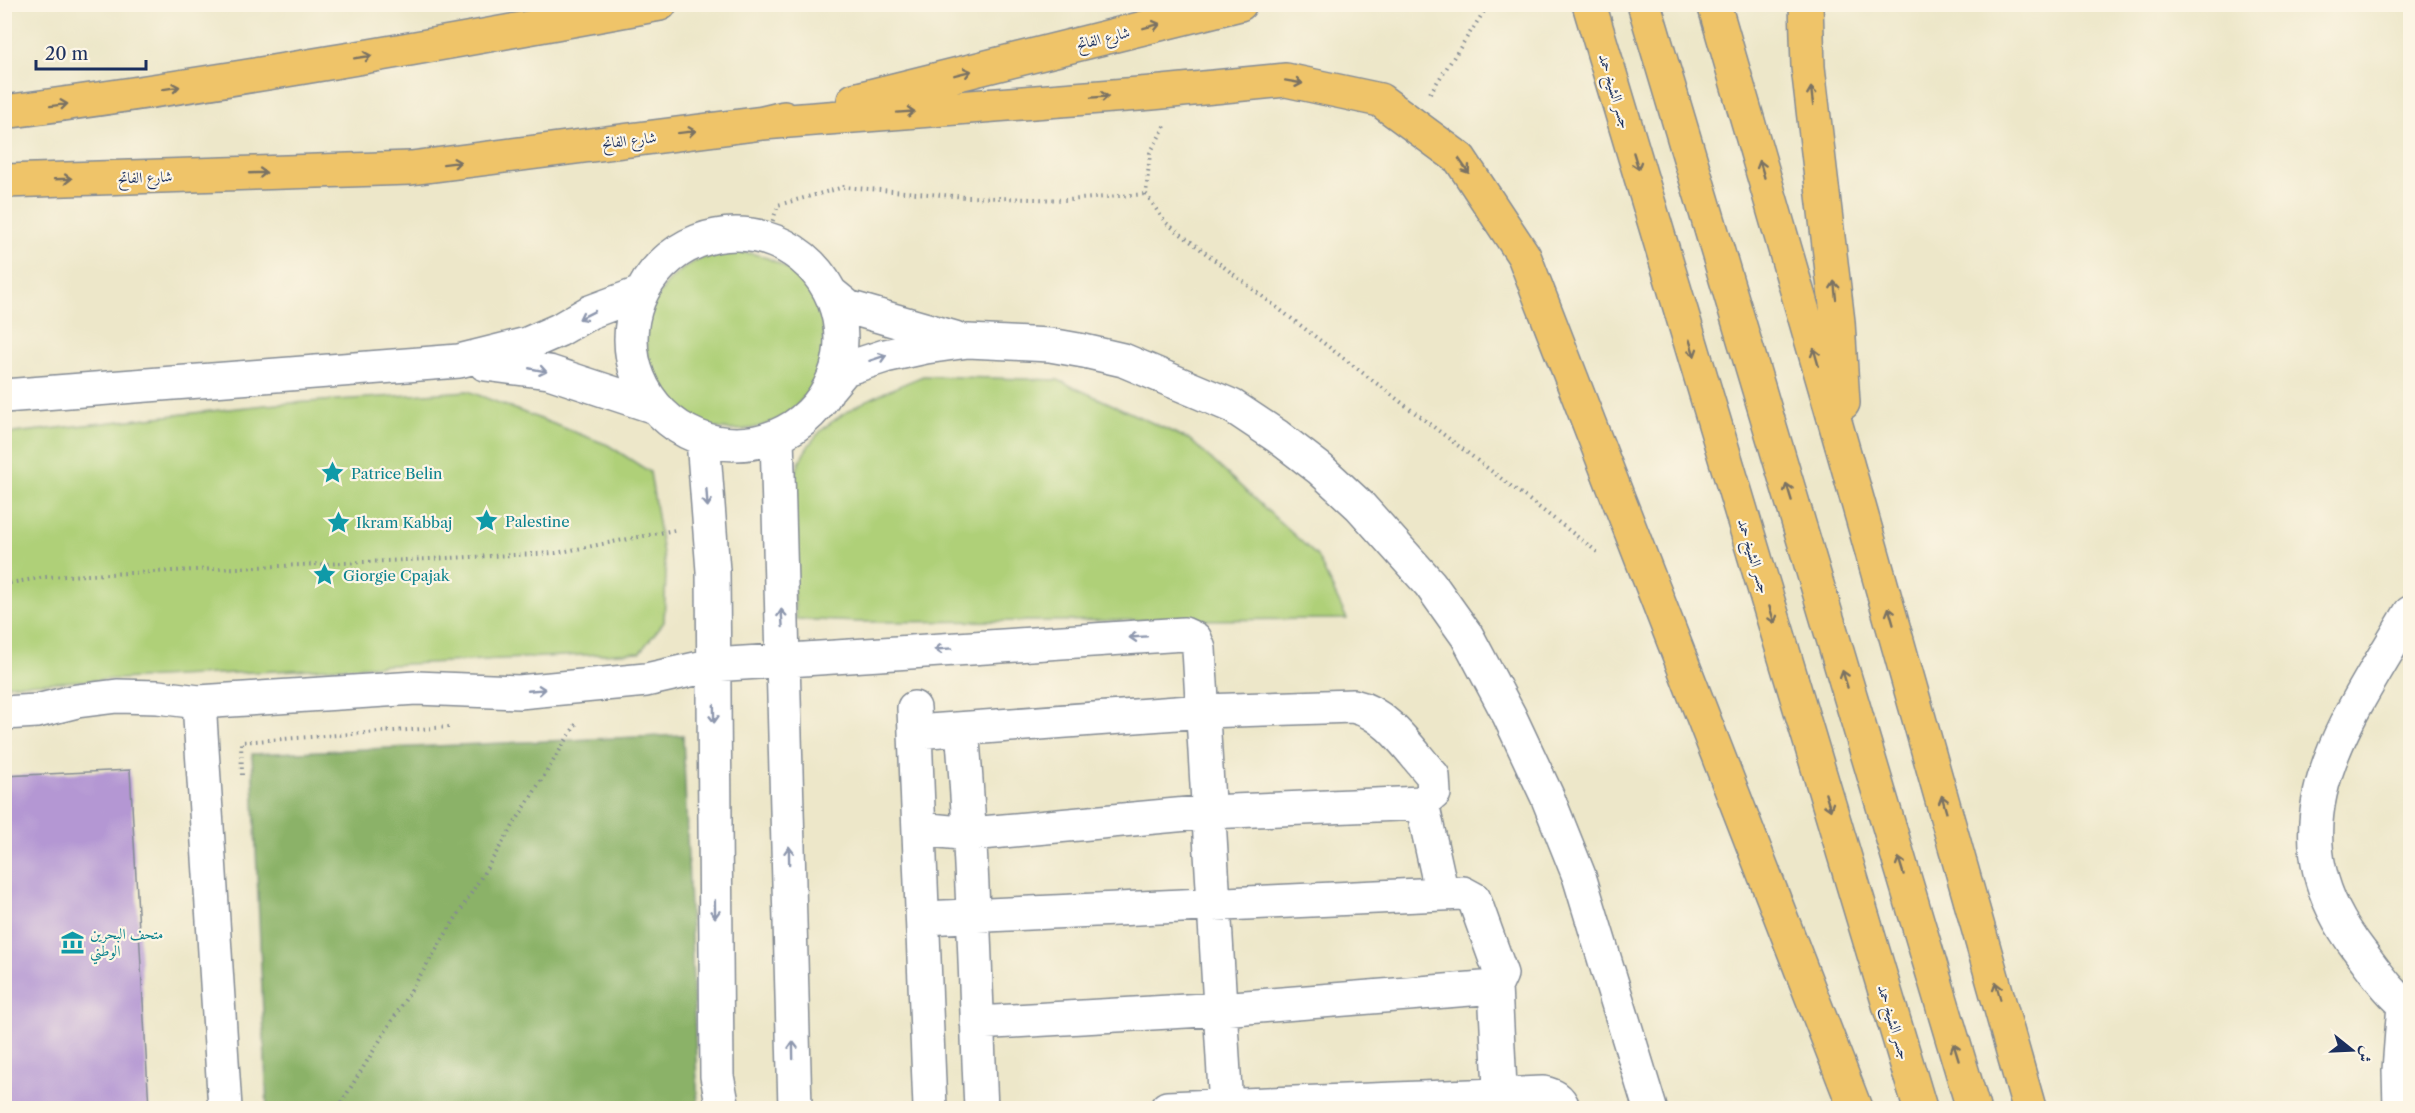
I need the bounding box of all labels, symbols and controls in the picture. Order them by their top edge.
one-way arrow [1142,20,1161,32]
street label: شارع الفاتح [1074,22,1133,59]
scale bar [36,33,146,71]
text: 20 m [45,43,89,65]
one-way arrow [353,51,373,62]
street label: جسر الشيخ حمد [1590,51,1635,132]
one-way arrow [953,67,972,79]
one-way arrow [1284,77,1303,88]
one-way arrow [160,82,180,93]
one-way arrow [1806,87,1817,107]
one-way arrow [1089,91,1109,102]
one-way arrow [48,99,68,110]
one-way arrow [895,106,915,117]
street label: شارع الفاتح [601,127,658,158]
one-way arrow [677,127,697,138]
one-way arrow [1631,151,1642,170]
one-way arrow [442,157,462,168]
one-way arrow [1458,157,1470,173]
one-way arrow [1756,160,1767,179]
street label: شارع الفاتح [117,167,173,192]
one-way arrow [247,167,267,179]
one-way arrow [52,173,72,185]
one-way arrow [1829,280,1840,300]
one-way arrow [578,309,596,321]
one-way arrow [1687,338,1698,357]
one-way arrow [1810,347,1821,366]
one-way arrow [868,352,887,363]
one-way arrow [528,365,547,376]
place icon: Patrice Belin [320,460,346,486]
place label: Patrice Belin [351,464,443,483]
one-way arrow [1783,483,1794,502]
one-way arrow [702,487,713,507]
place icon: Palestine [474,508,500,534]
place icon: Ikram Kabbaj [325,509,351,535]
place label: Palestine [505,512,570,531]
place label: Ikram Kabbaj [356,513,452,532]
street label: جسر الشيخ حمد [1729,516,1774,597]
place icon: Giorgie Cpajak [312,562,338,588]
place label: Giorgie Cpajak [343,566,451,585]
one-way arrow [1767,605,1778,624]
one-way arrow [1885,607,1896,626]
one-way arrow [776,609,787,629]
one-way arrow [1128,632,1148,643]
one-way arrow [934,644,954,655]
one-way arrow [1839,670,1850,689]
one-way arrow [526,684,546,695]
one-way arrow [708,703,719,723]
one-way arrow [1823,792,1834,811]
one-way arrow [1938,795,1949,814]
one-way arrow [783,846,795,866]
one-way arrow [1895,856,1906,875]
one-way arrow [710,898,721,918]
place label: متحف البحرين الوطني [90,924,163,965]
museum icon: متحف البحرين الوطني [59,929,85,955]
street label: جسر الشيخ حمد [1869,982,1914,1063]
one-way arrow [1992,982,2003,1001]
north arrow [2322,1020,2382,1080]
one-way arrow [788,1041,799,1061]
one-way arrow [1950,1043,1961,1062]
text: ش [2354,1044,2378,1065]

